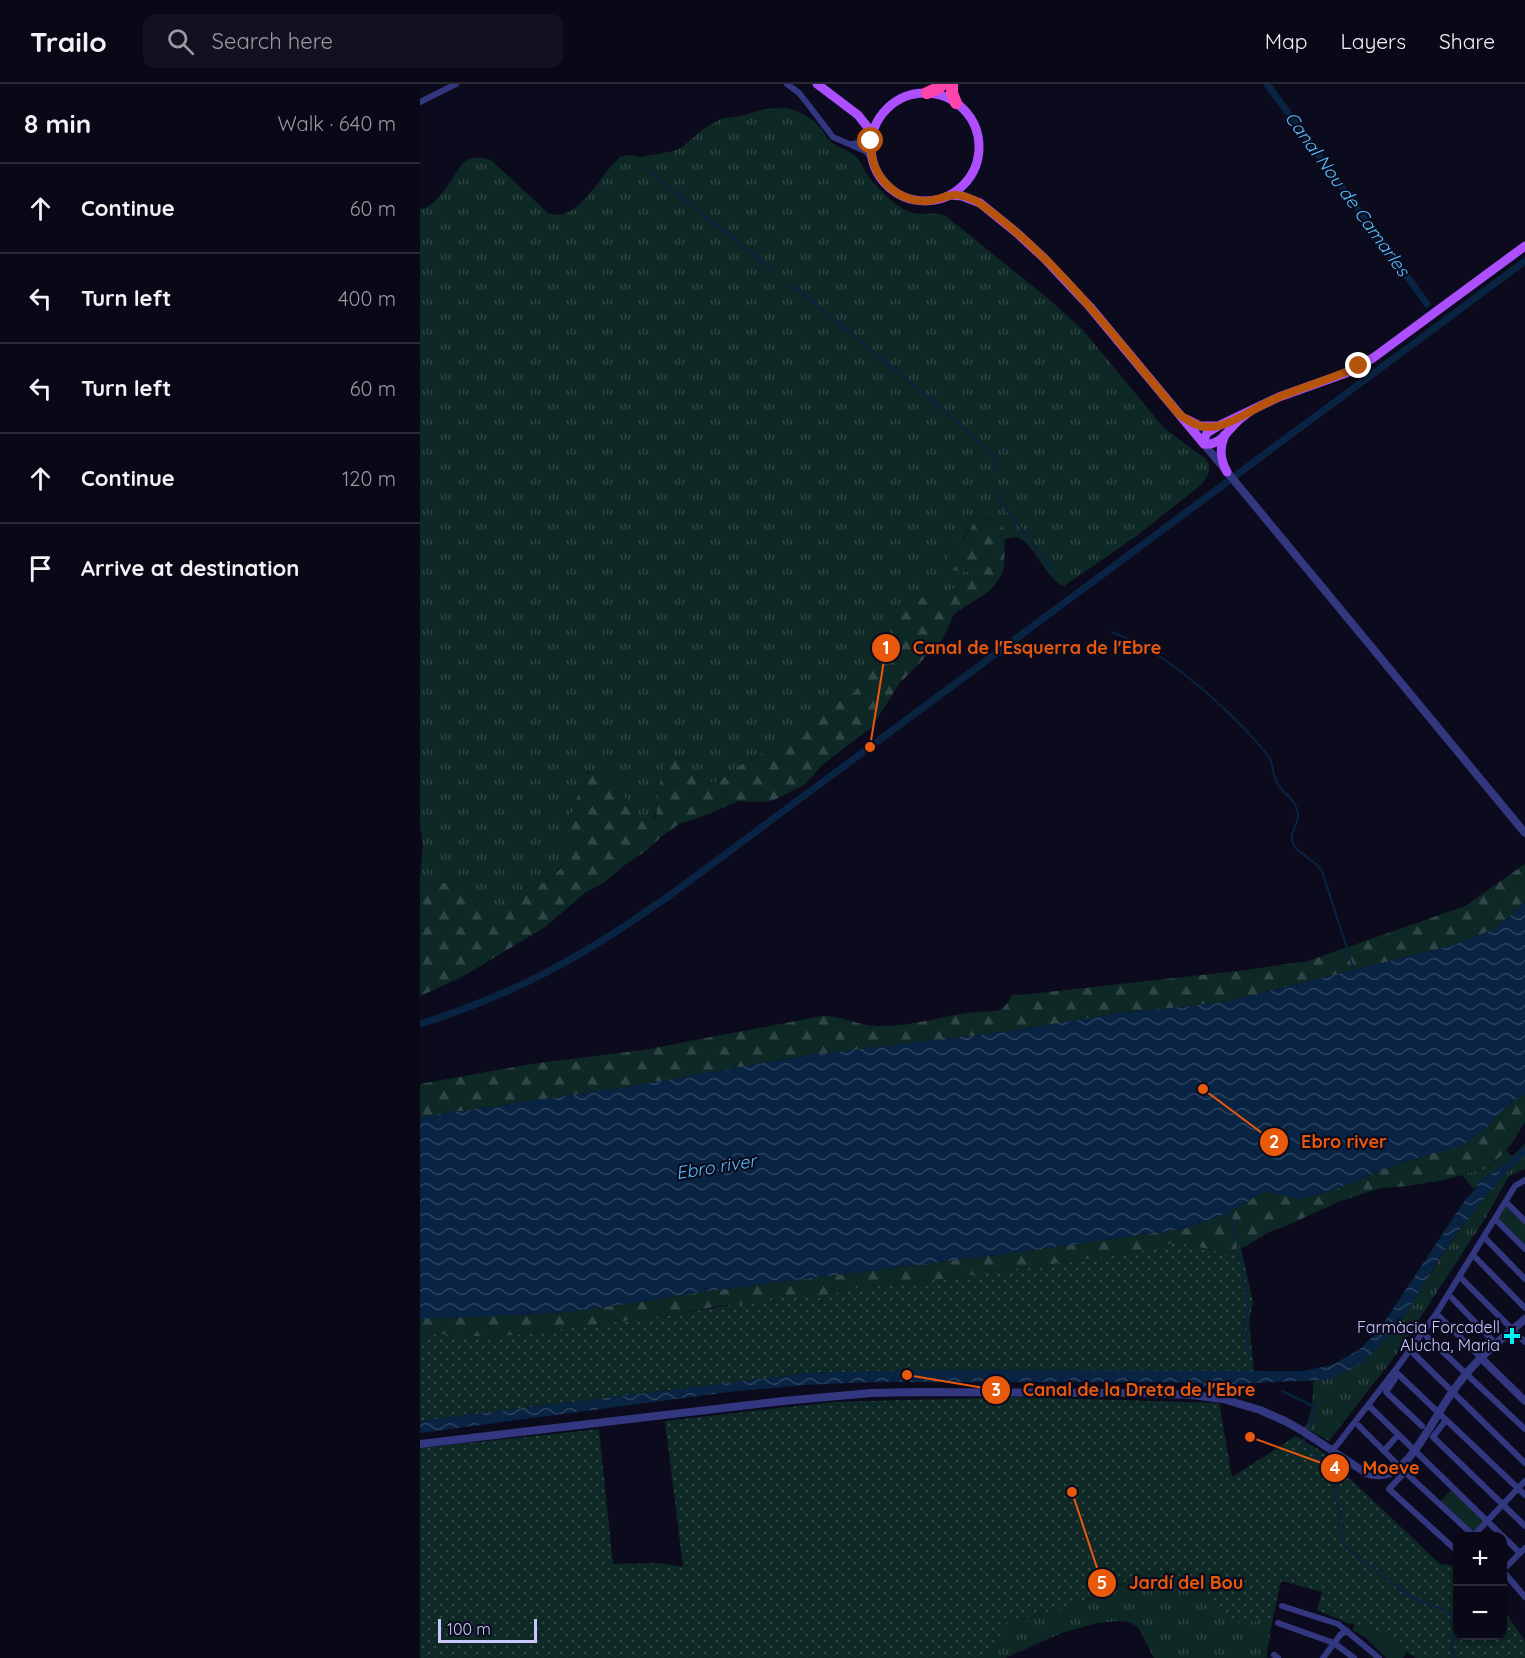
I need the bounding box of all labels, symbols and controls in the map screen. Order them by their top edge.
search box [143,14,563,68]
text: Trailo [30,24,107,59]
icon: search [164,25,197,58]
text: Search here [212,27,333,55]
text: Map [1265,28,1308,54]
text: Layers [1341,28,1406,54]
text: Share [1439,28,1495,54]
text: 8 min [24,107,91,140]
water label: Canal Nou de Camarles [1280,107,1416,282]
text: Walk · 640 m [277,111,396,136]
route start [857,127,883,153]
icon: ahead [24,192,57,225]
text: Continue [81,194,175,222]
text: 60 m [350,196,396,221]
icon: left [24,282,57,315]
text: Turn left [81,284,171,312]
text: 400 m [338,286,396,311]
route end [1345,352,1371,378]
icon: left [24,372,57,405]
text: Turn left [81,374,171,402]
text: 60 m [350,376,396,401]
icon: ahead [24,462,57,495]
text: Continue [81,464,175,492]
text: 120 m [342,466,396,491]
icon: arrive [24,552,57,585]
text: Arrive at destination [81,554,299,582]
callout: Canal de l'Esquerra de l'Ebre [871,630,1173,666]
text: 1 [882,636,890,659]
text: Canal de l'Esquerra de l'Ebre [913,636,1161,659]
callout: Ebro river [1259,1124,1399,1160]
text: 2 [1269,1130,1279,1153]
text: Ebro river [1301,1130,1387,1153]
water label: Ebro river [674,1149,760,1184]
place label: Farmàcia Forcadell Alucha, Maria [1357,1317,1500,1355]
marker: Farmàcia Forcadell Alucha, Maria [1505,1329,1519,1343]
callout: Canal de la Dreta de l'Ebre [981,1372,1267,1408]
text: 3 [991,1378,1001,1401]
text: Canal de la Dreta de l'Ebre [1023,1378,1255,1401]
callout: Moeve [1320,1450,1431,1486]
text: 4 [1330,1456,1341,1479]
text: Moeve [1362,1456,1420,1479]
map controls [1453,1532,1507,1640]
button: + [1453,1532,1507,1586]
callout: Jardí del Bou [1087,1565,1255,1601]
text: 5 [1097,1571,1107,1594]
text: Jardí del Bou [1129,1571,1243,1594]
button: − [1453,1586,1507,1640]
scale bar [438,1616,537,1644]
text: 100 m [447,1619,491,1639]

